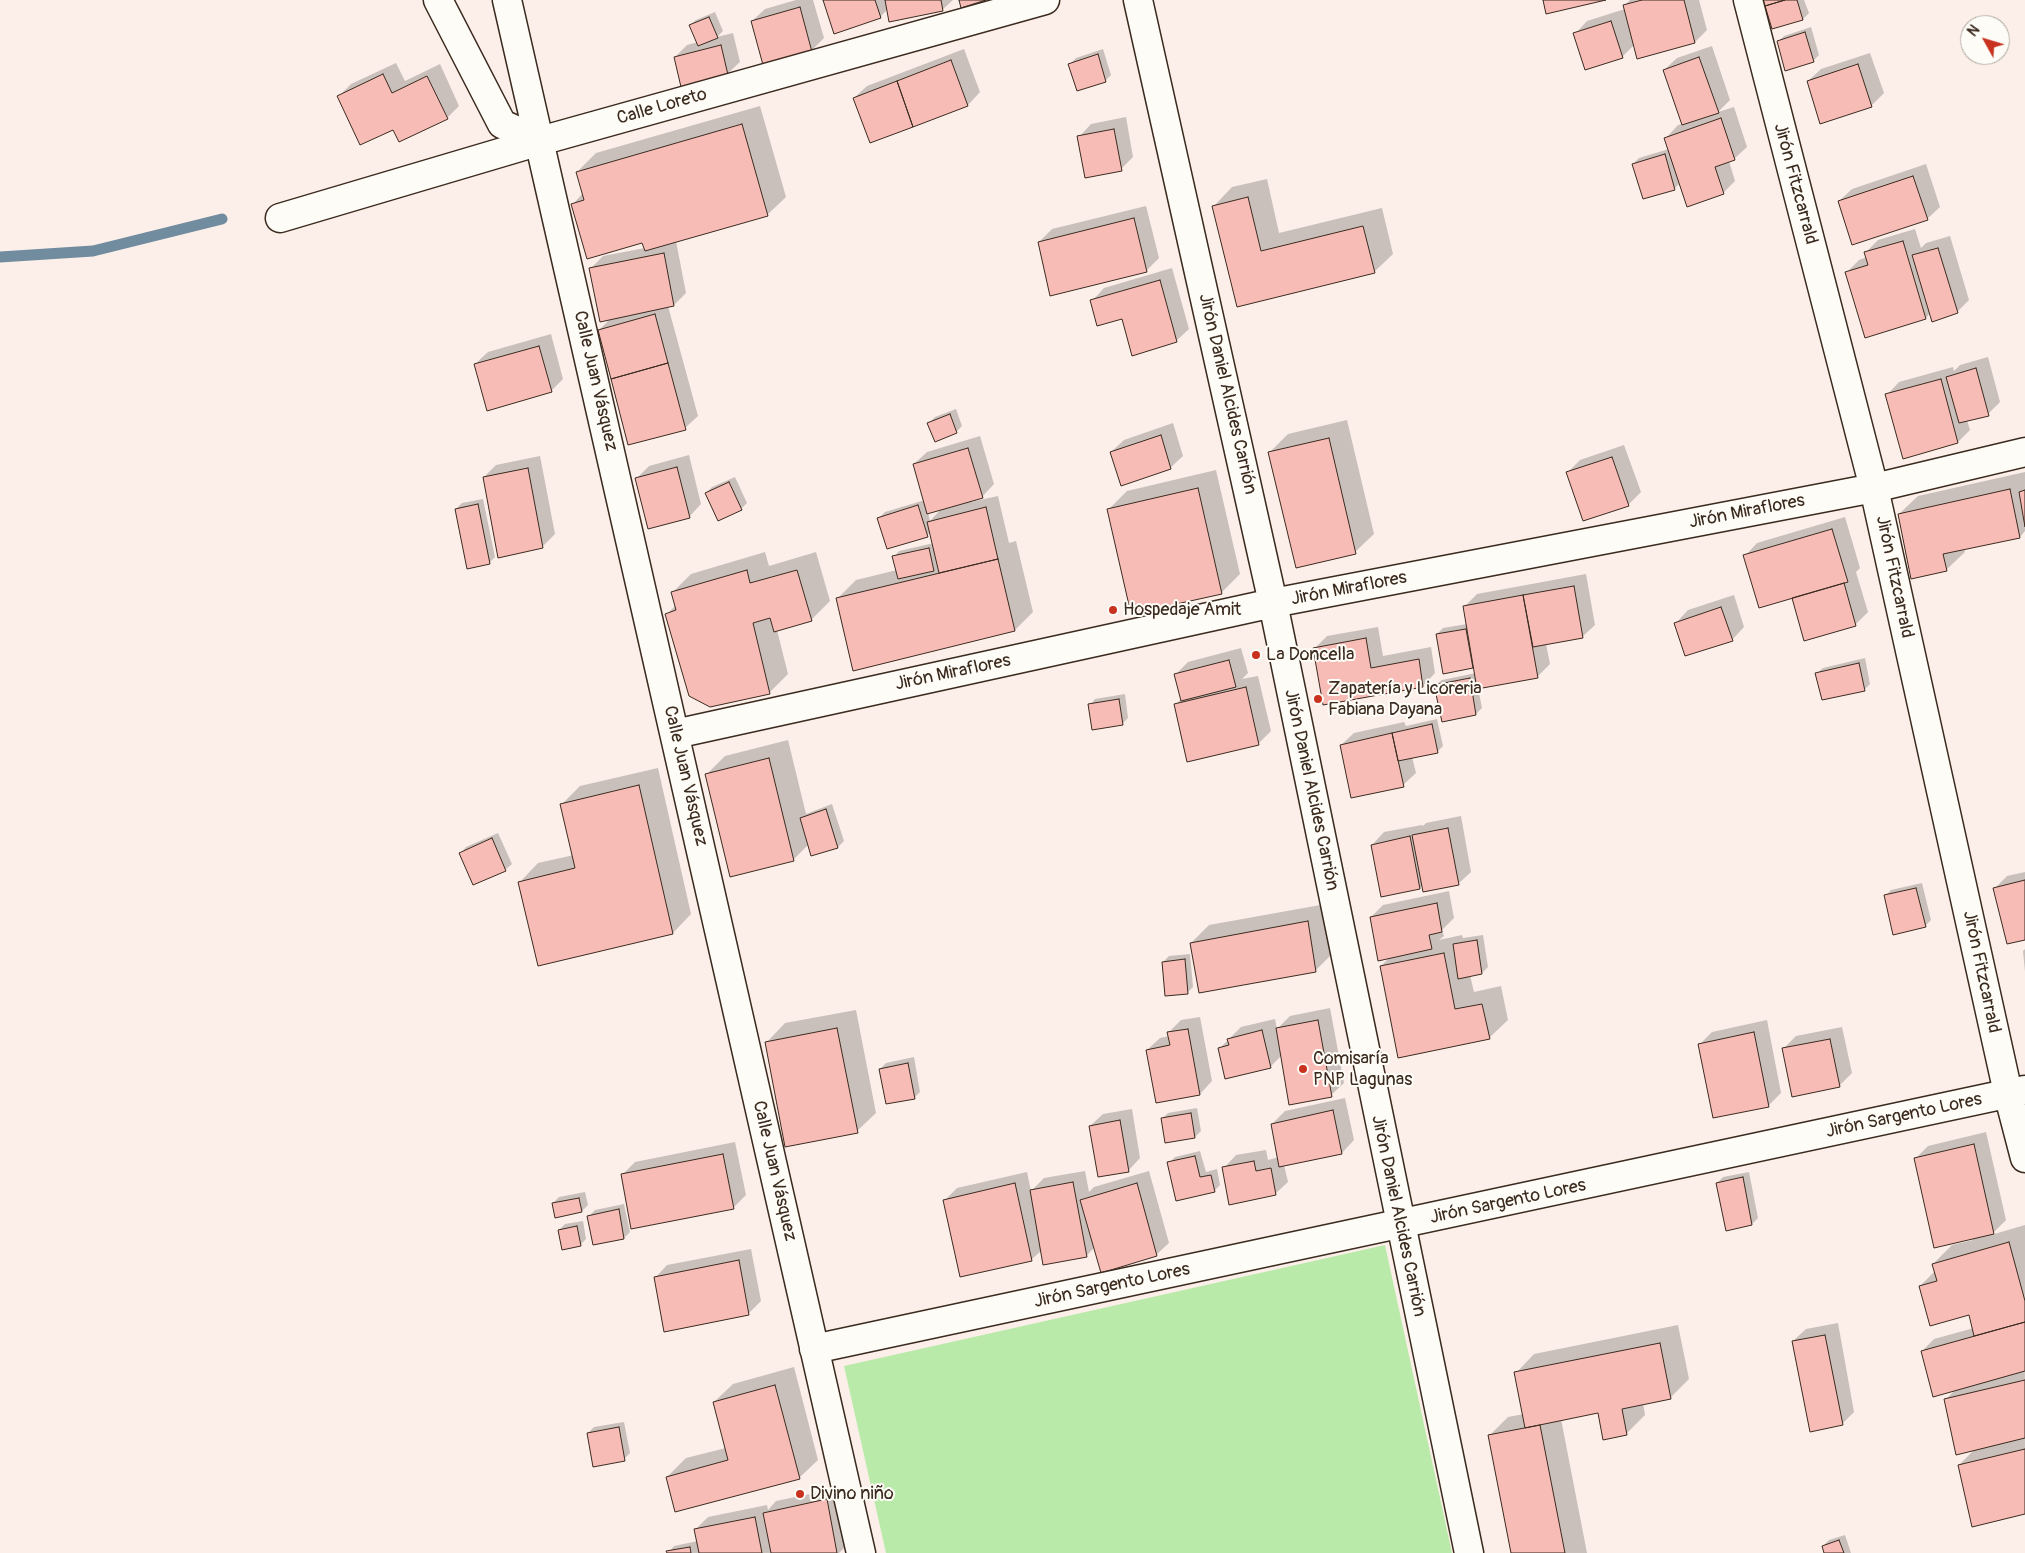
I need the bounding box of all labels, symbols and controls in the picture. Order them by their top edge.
north arrow [1960,15,2010,65]
text: N [1964,22,1983,40]
street label: Calle Loreto [615,84,709,130]
street label: Jirón Fitzcarrald [1768,121,1822,247]
street label: Jirón Daniel Alcides Carrión [1193,291,1261,497]
street label: Calle Juan Vásquez [568,309,622,453]
street label: Jirón Miraflores [1687,490,1807,534]
street label: Jirón Fitzcarrald [1870,514,1918,640]
street label: Jirón Miraflores [1289,567,1409,611]
place label: Hospedaje Amit [1123,599,1241,621]
marker: Hospedaje Amit [1107,604,1119,616]
place label: La Doncella [1266,644,1354,666]
marker: La Doncella [1250,649,1262,661]
street label: Jirón Miraflores [893,650,1013,696]
place label: Zapatería y Licoreria Fabiana Dayana [1328,678,1482,721]
street label: Jirón Daniel Alcides Carrión [1279,687,1343,893]
marker: Zapatería y Licoreria Fabiana Dayana [1312,693,1324,705]
street label: Calle Juan Vásquez [658,704,712,848]
street label: Jirón Fitzcarrald [1957,909,2005,1035]
place label: Comisaría PNP Lagunas [1313,1048,1412,1090]
marker: Comisaría PNP Lagunas [1297,1063,1309,1075]
street label: Jirón Sargento Lores [1824,1089,1984,1143]
street label: Calle Juan Vásquez [747,1099,801,1243]
street label: Jirón Daniel Alcides Carrión [1366,1113,1430,1319]
street label: Jirón Sargento Lores [1428,1175,1588,1229]
street label: Jirón Sargento Lores [1032,1259,1192,1313]
place label: Divino niño [810,1483,894,1505]
marker: Divino niño [794,1488,806,1500]

